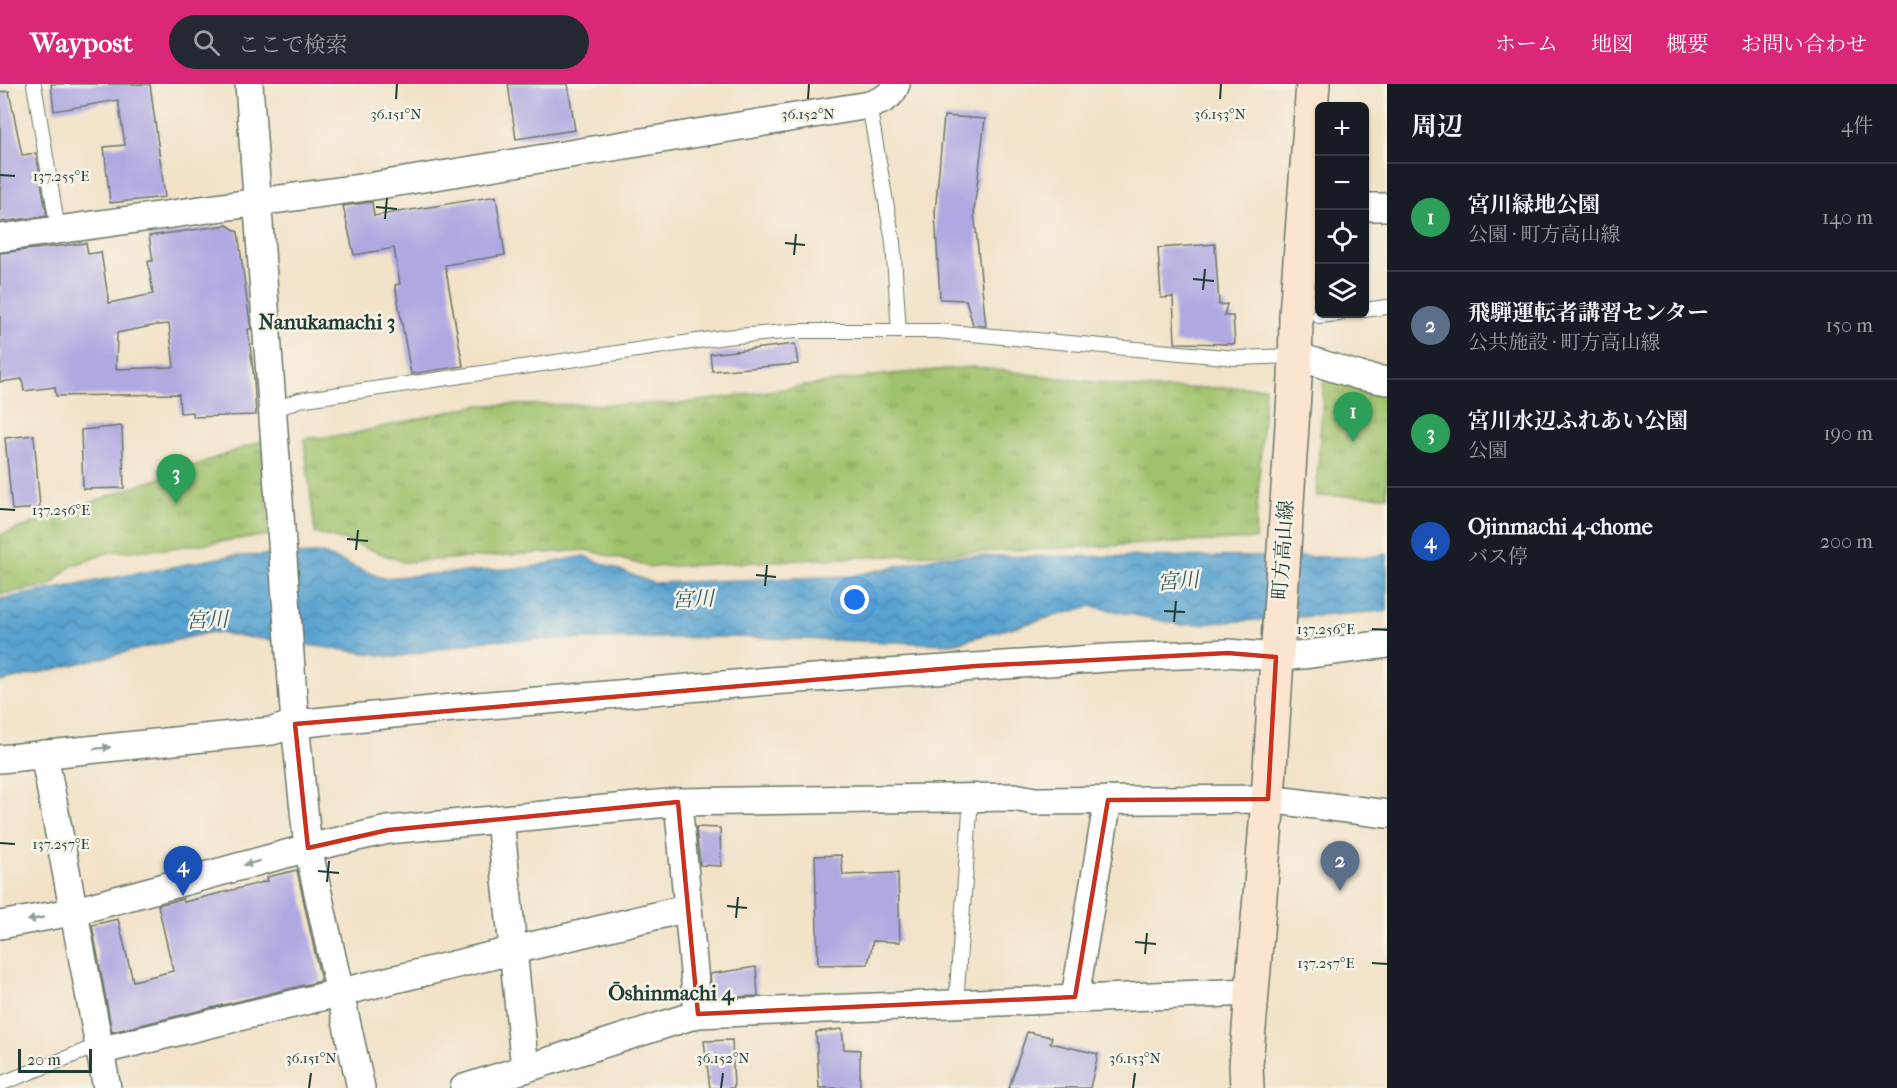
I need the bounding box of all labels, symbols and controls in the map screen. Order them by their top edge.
search box [169,15,589,69]
text: Waypost [30,26,133,59]
icon: search [190,26,223,59]
text: ここで検索 [238,32,348,58]
text: ホーム [1495,32,1558,56]
text: 地図 [1591,32,1633,56]
text: 概要 [1666,32,1708,56]
text: お問い合わせ [1741,32,1867,56]
map controls [1315,102,1369,318]
button: + [1315,102,1369,156]
text: 36.151°N [370,105,422,123]
text: 36.152°N [781,105,835,123]
text: 36.153°N [1194,105,1247,123]
text: 周辺 [1411,111,1463,142]
text: 4件 [1841,114,1873,137]
button: − [1315,156,1369,210]
text: 137.255°E [33,167,89,185]
text: 宮川緑地公園 [1468,192,1600,218]
text: 1 [1427,206,1434,229]
text: 140 m [1822,206,1873,229]
button: locate [1315,210,1369,264]
text: 公園 · 町方高山線 [1468,223,1621,246]
button: layers [1315,264,1369,318]
text: 飛騨運転者講習センター [1468,300,1709,326]
district label: Nanukamachi 3 [259,310,395,334]
text: 2 [1425,314,1436,337]
text: 150 m [1825,314,1873,337]
text: 公共施設 · 町方高山線 [1468,331,1661,354]
pin: 1 [1334,392,1372,442]
text: 宮川水辺ふれあい公園 [1468,408,1688,434]
text: 3 [1426,422,1435,445]
text: 190 m [1823,422,1873,445]
text: 公園 [1468,439,1508,462]
pin: 3 [156,454,195,504]
street label: 町方高山線 [1268,499,1298,601]
text: 137.256°E [32,501,90,519]
text: Ojinmachi 4-chome [1468,514,1653,540]
text: 4 [1425,530,1436,553]
text: 200 m [1820,530,1873,553]
text: バス停 [1468,545,1528,568]
water label: 宮川 [1156,567,1202,595]
your location [840,585,869,614]
water label: 宮川 [672,586,716,612]
water label: 宮川 [186,607,230,633]
text: 137.256°E [1297,620,1355,638]
one-way arrow [93,744,112,753]
text: 137.257°E [32,835,90,853]
pin: 2 [1320,842,1360,891]
pin: 4 [164,846,202,896]
one-way arrow [243,859,261,869]
one-way arrow [26,915,45,924]
text: 137.257°E [1297,954,1355,972]
district label: Ōshinmachi 4 [608,981,735,1006]
scale bar [18,1046,92,1074]
text: 36.151°N [285,1049,337,1067]
text: 36.152°N [696,1049,750,1067]
text: 36.153°N [1109,1049,1162,1067]
text: 20 m [27,1050,61,1069]

